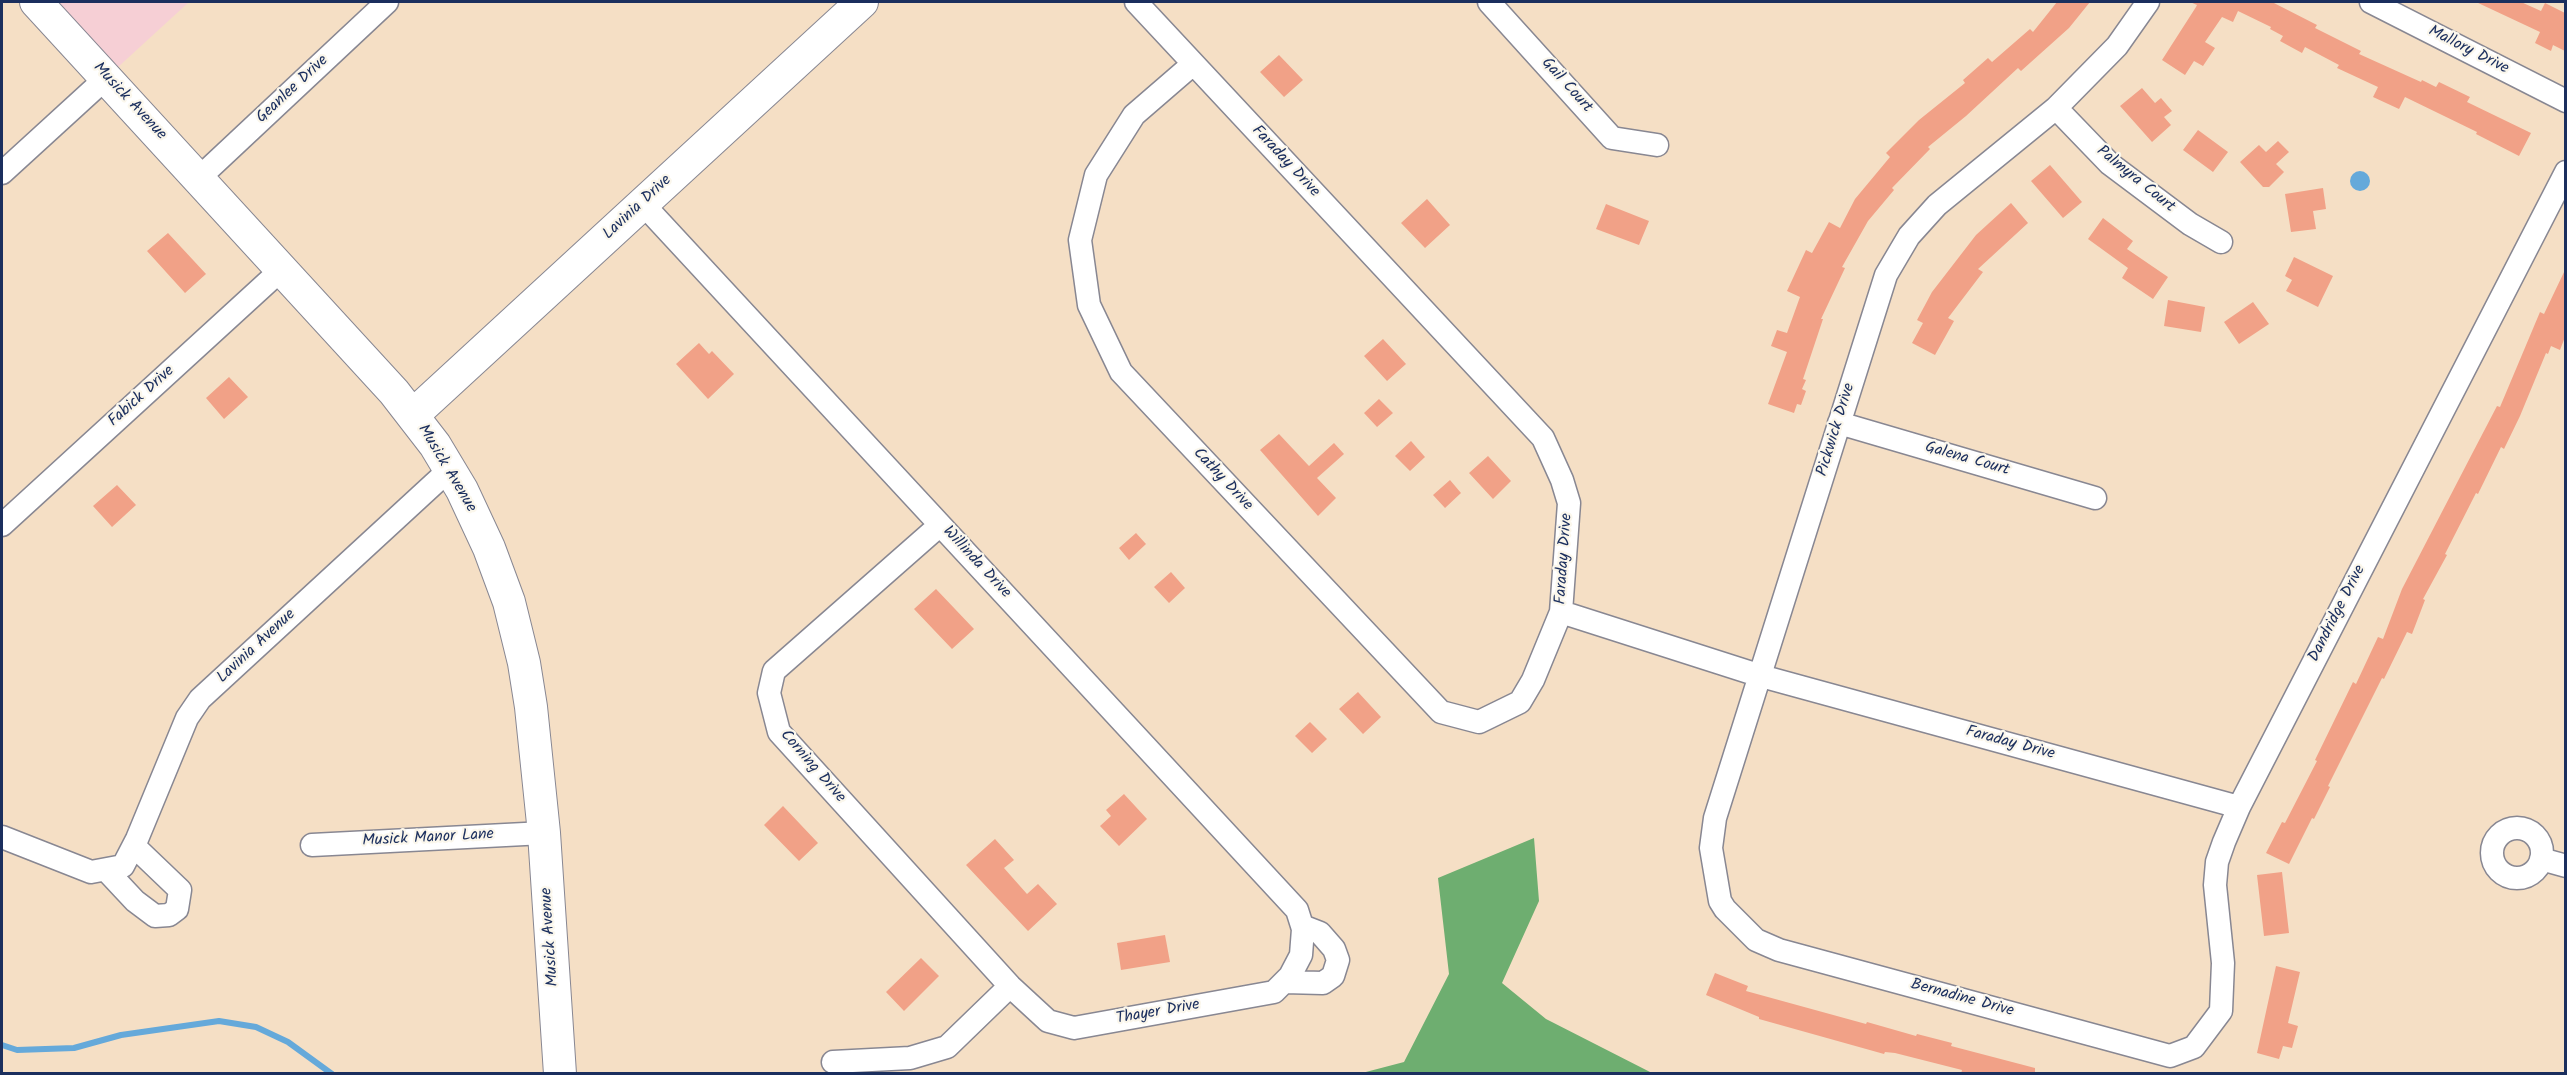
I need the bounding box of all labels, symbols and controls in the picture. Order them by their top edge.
street label: Mallory Drive [2425,23,2511,79]
street label: Geanlee Drive [253,52,333,128]
street label: Gail Court [1536,55,1596,117]
street label: Musick Avenue [88,59,170,145]
street label: Faraday Drive [1247,122,1323,202]
street label: Palmyra Court [2092,142,2178,218]
street label: Lavinia Drive [600,172,676,244]
street label: Fabick Drive [105,362,179,432]
street label: Pickwick Drive [1814,381,1860,479]
street label: Musick Avenue [412,422,480,516]
street label: Galena Court [1923,439,2011,481]
street label: Cathy Drive [1188,445,1256,515]
street label: Faraday Drive [1552,513,1578,605]
street label: Willinda Drive [938,523,1014,603]
street label: Dandridge Drive [2305,562,2371,666]
street label: Lavinia Avenue [214,606,300,688]
street label: Faraday Drive [1963,723,2057,765]
street label: Corning Drive [775,727,849,807]
street label: Musick Manor Lane [362,826,494,852]
street label: Musick Avenue [538,887,564,987]
street label: Bernadine Drive [1908,976,2016,1022]
street label: Thayer Drive [1115,996,1201,1030]

